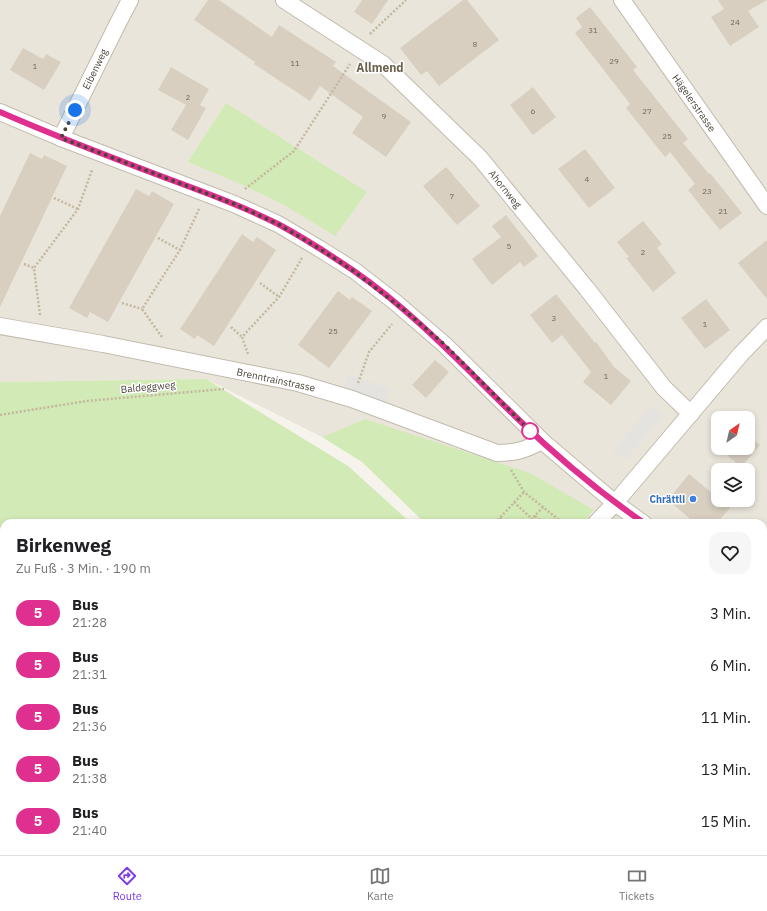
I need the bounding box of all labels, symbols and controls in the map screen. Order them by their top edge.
house number: 24 [730,17,740,27]
house number: 31 [588,25,598,35]
house number: 8 [473,39,478,49]
street label: Eibenweg [80,46,111,91]
house number: 29 [609,56,619,66]
house number: 11 [290,58,300,68]
district label: Allmend [356,60,404,75]
house number: 1 [33,61,38,71]
street label: Hägelerstrasse [669,72,719,135]
house number: 2 [186,92,191,102]
your location [65,100,85,120]
house number: 6 [531,106,536,116]
house number: 27 [642,106,652,116]
house number: 9 [382,111,387,121]
house number: 25 [662,131,672,141]
street label: Ahornweg [486,167,525,211]
house number: 4 [585,174,590,184]
house number: 23 [702,186,712,196]
house number: 7 [450,191,455,201]
house number: 21 [718,206,728,216]
house number: 5 [507,241,512,251]
house number: 2 [641,247,646,257]
house number: 3 [552,313,557,323]
house number: 1 [703,319,708,329]
house number: 25 [328,326,338,336]
street label: Brenntrainstrasse [235,365,317,395]
house number: 1 [604,371,609,381]
street label: Baldeggweg [120,378,177,396]
north arrow [711,411,755,455]
map controls [711,411,755,507]
unlabelled marker [521,422,539,440]
button: layers [711,463,755,507]
place label: Chrättli [650,493,685,506]
marker: Chrättli [688,494,698,504]
button: heart [709,532,751,574]
text: Birkenweg [16,533,111,557]
text: Zu Fuß · 3 Min. · 190 m [16,560,151,577]
text: Bus [72,595,99,614]
text: 5 [34,604,42,622]
text: 3 Min. [710,604,751,623]
text: 21:28 [72,614,107,631]
text: Bus [72,647,99,666]
text: 5 [34,656,42,674]
text: 6 Min. [710,656,751,675]
text: 21:31 [72,666,107,683]
text: Bus [72,699,99,718]
text: 5 [34,708,42,726]
text: 11 Min. [701,708,751,727]
text: 21:36 [72,718,107,735]
text: Bus [72,751,99,770]
text: 5 [34,760,42,778]
text: 13 Min. [701,760,751,779]
text: 21:38 [72,770,107,787]
text: Bus [72,803,99,822]
text: 5 [34,812,42,830]
text: 15 Min. [701,812,751,831]
text: 21:40 [72,822,107,839]
tab: Route [113,865,142,903]
tab: Karte [367,865,394,903]
tab: Tickets [619,865,654,903]

